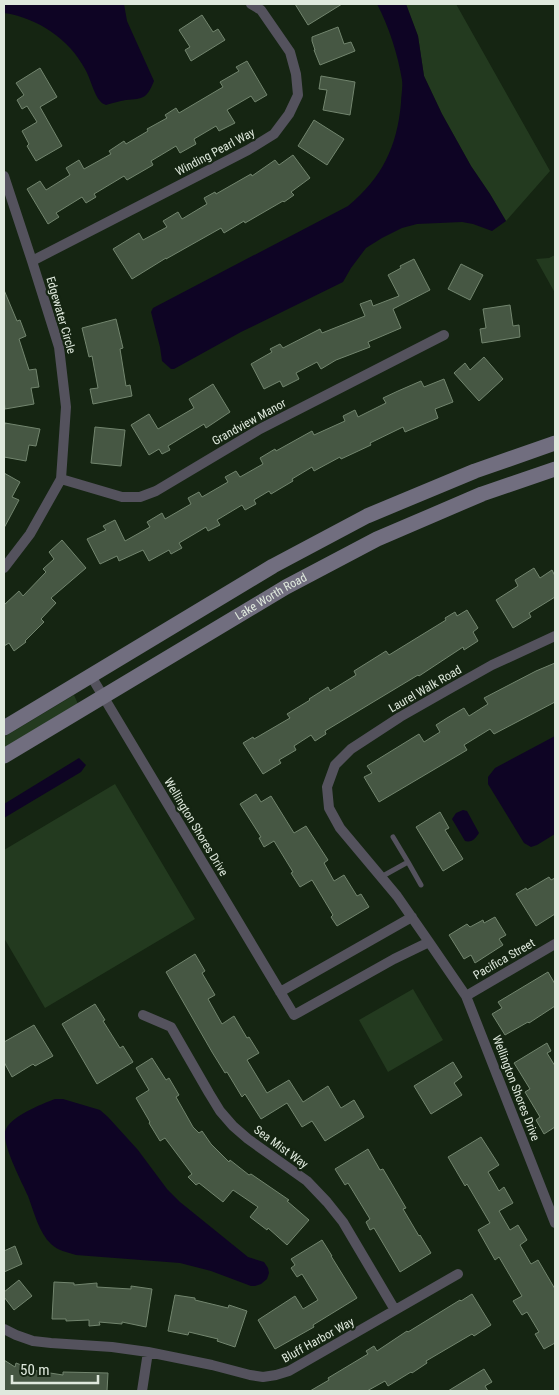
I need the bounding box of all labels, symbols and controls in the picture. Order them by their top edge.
street label: Winding Pearl Way [173,125,257,179]
street label: Edgewater Circle [43,275,79,355]
street label: Grandview Manor [210,396,289,448]
street label: Lake Worth Road [233,570,309,623]
street label: Laurel Walk Road [386,663,464,715]
street label: Wellington Shores Drive [161,775,231,879]
street label: Pacifica Street [471,936,538,982]
street label: Wellington Shores Drive [489,1033,543,1143]
street label: Sea Mist Way [251,1123,311,1171]
street label: Bluff Harbor Way [280,1314,356,1366]
scale bar [12,1352,99,1384]
text: 50 m [20,1361,50,1379]

